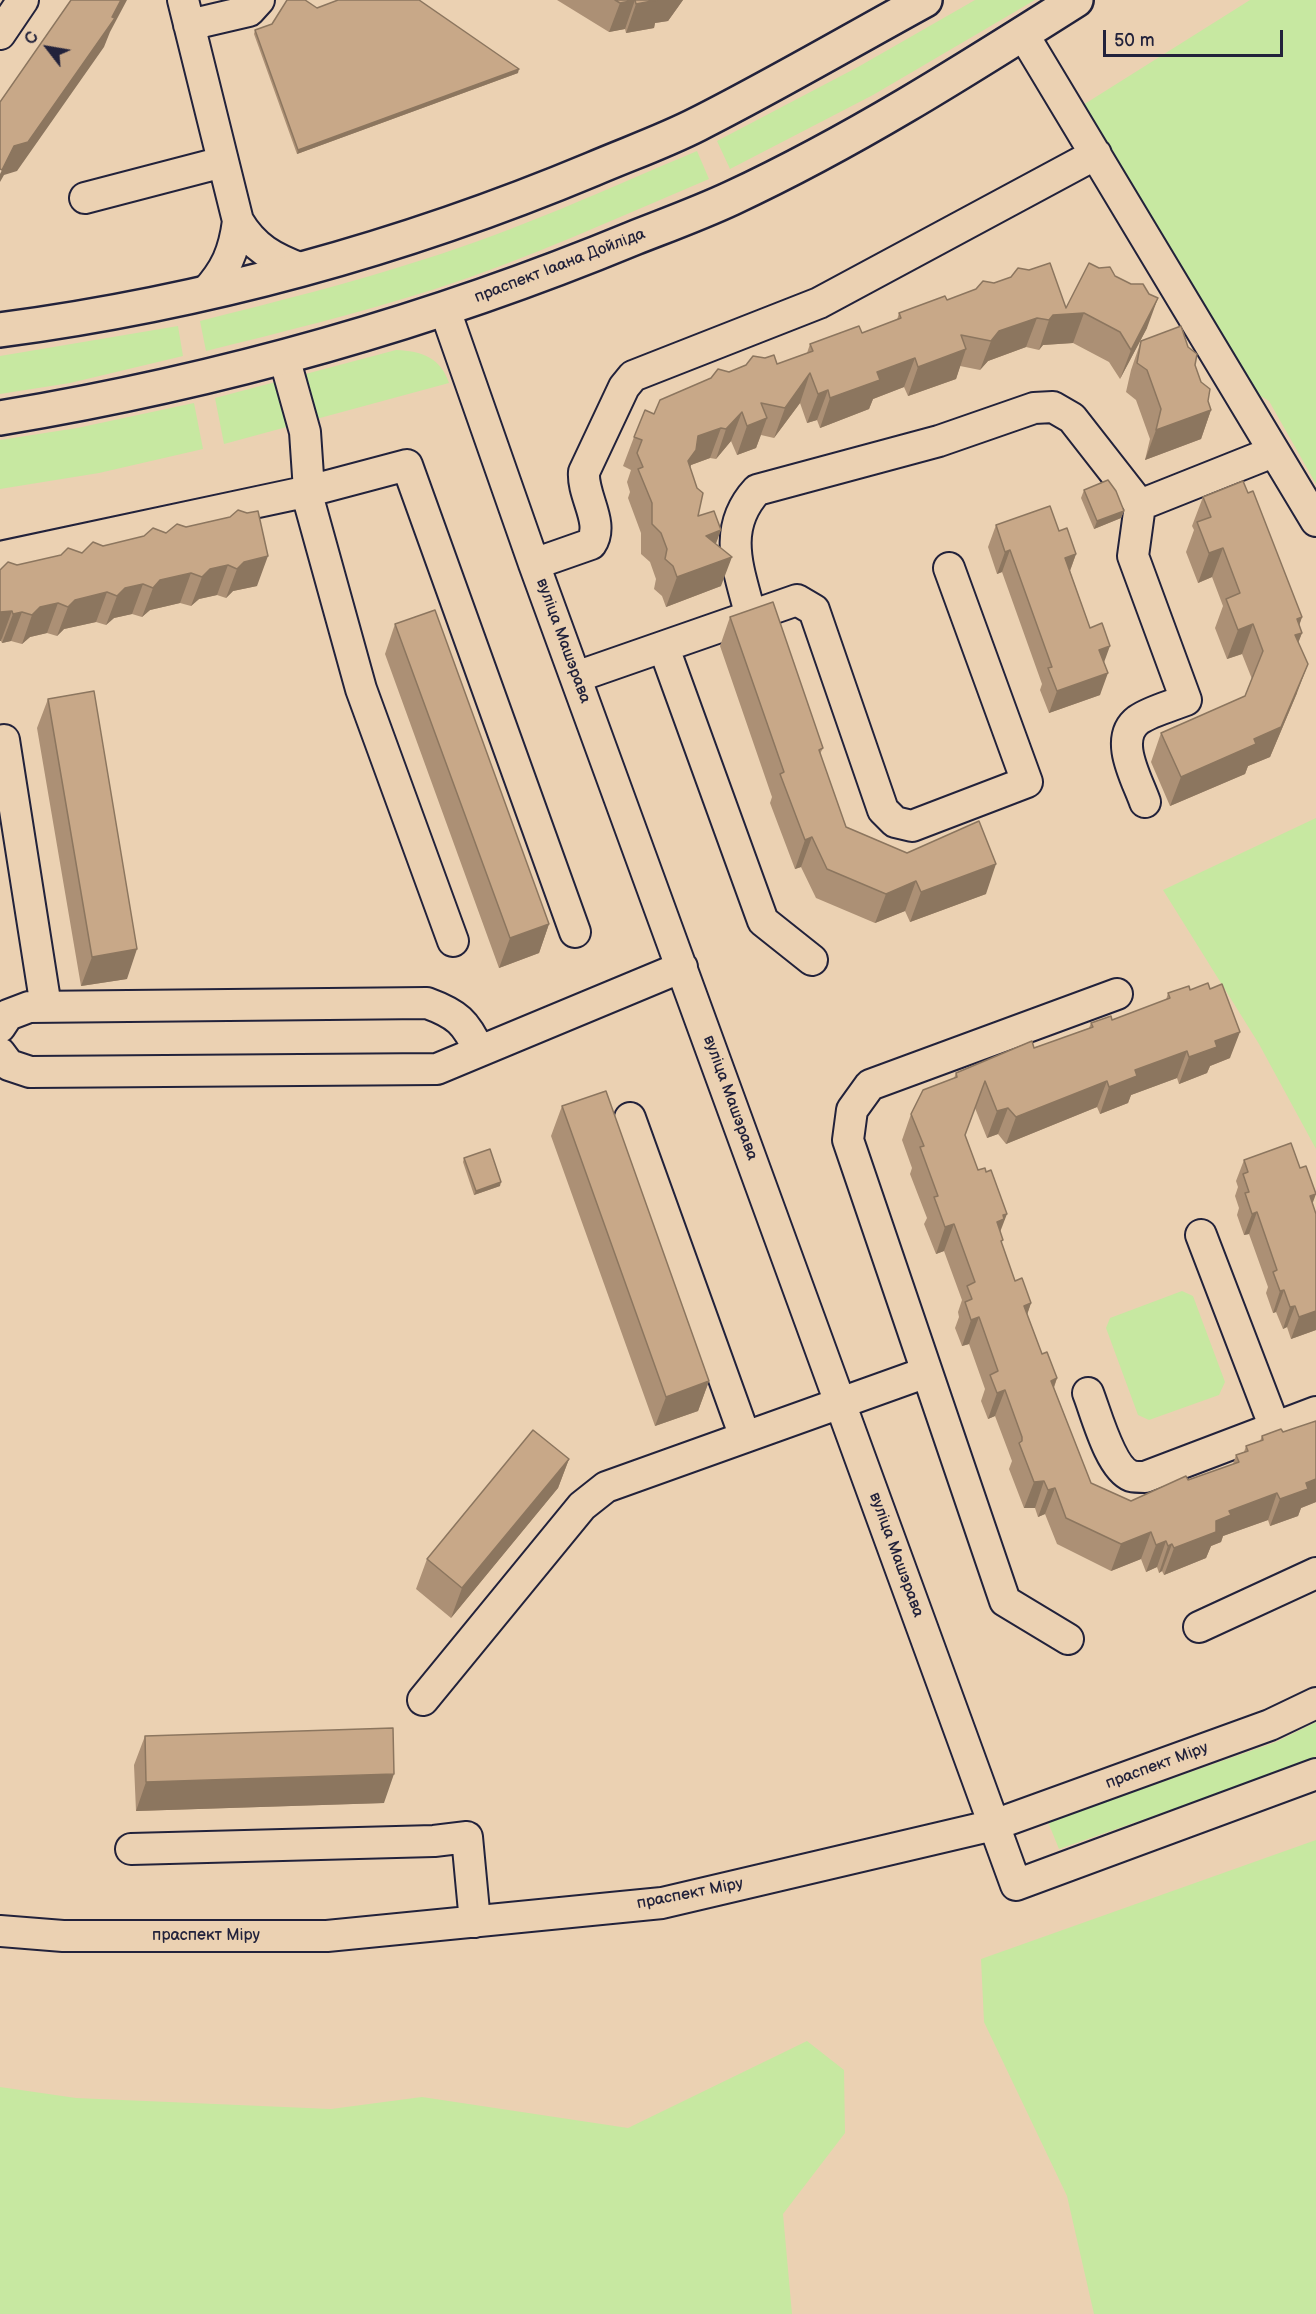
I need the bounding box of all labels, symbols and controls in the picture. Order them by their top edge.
north arrow [18,18,78,78]
scale bar [1106,18,1286,56]
text: С [21,29,43,48]
text: 50 m [1114,30,1155,51]
street label: праспект Іаана Дойліда [472,225,648,307]
street label: вуліца Машэрава [531,576,595,706]
street label: вуліца Машэрава [698,1033,762,1163]
street label: вуліца Машэрава [864,1490,928,1620]
street label: праспект Міру [1103,1739,1211,1793]
street label: праспект Міру [635,1874,745,1914]
street label: праспект Міру [152,1926,260,1946]

